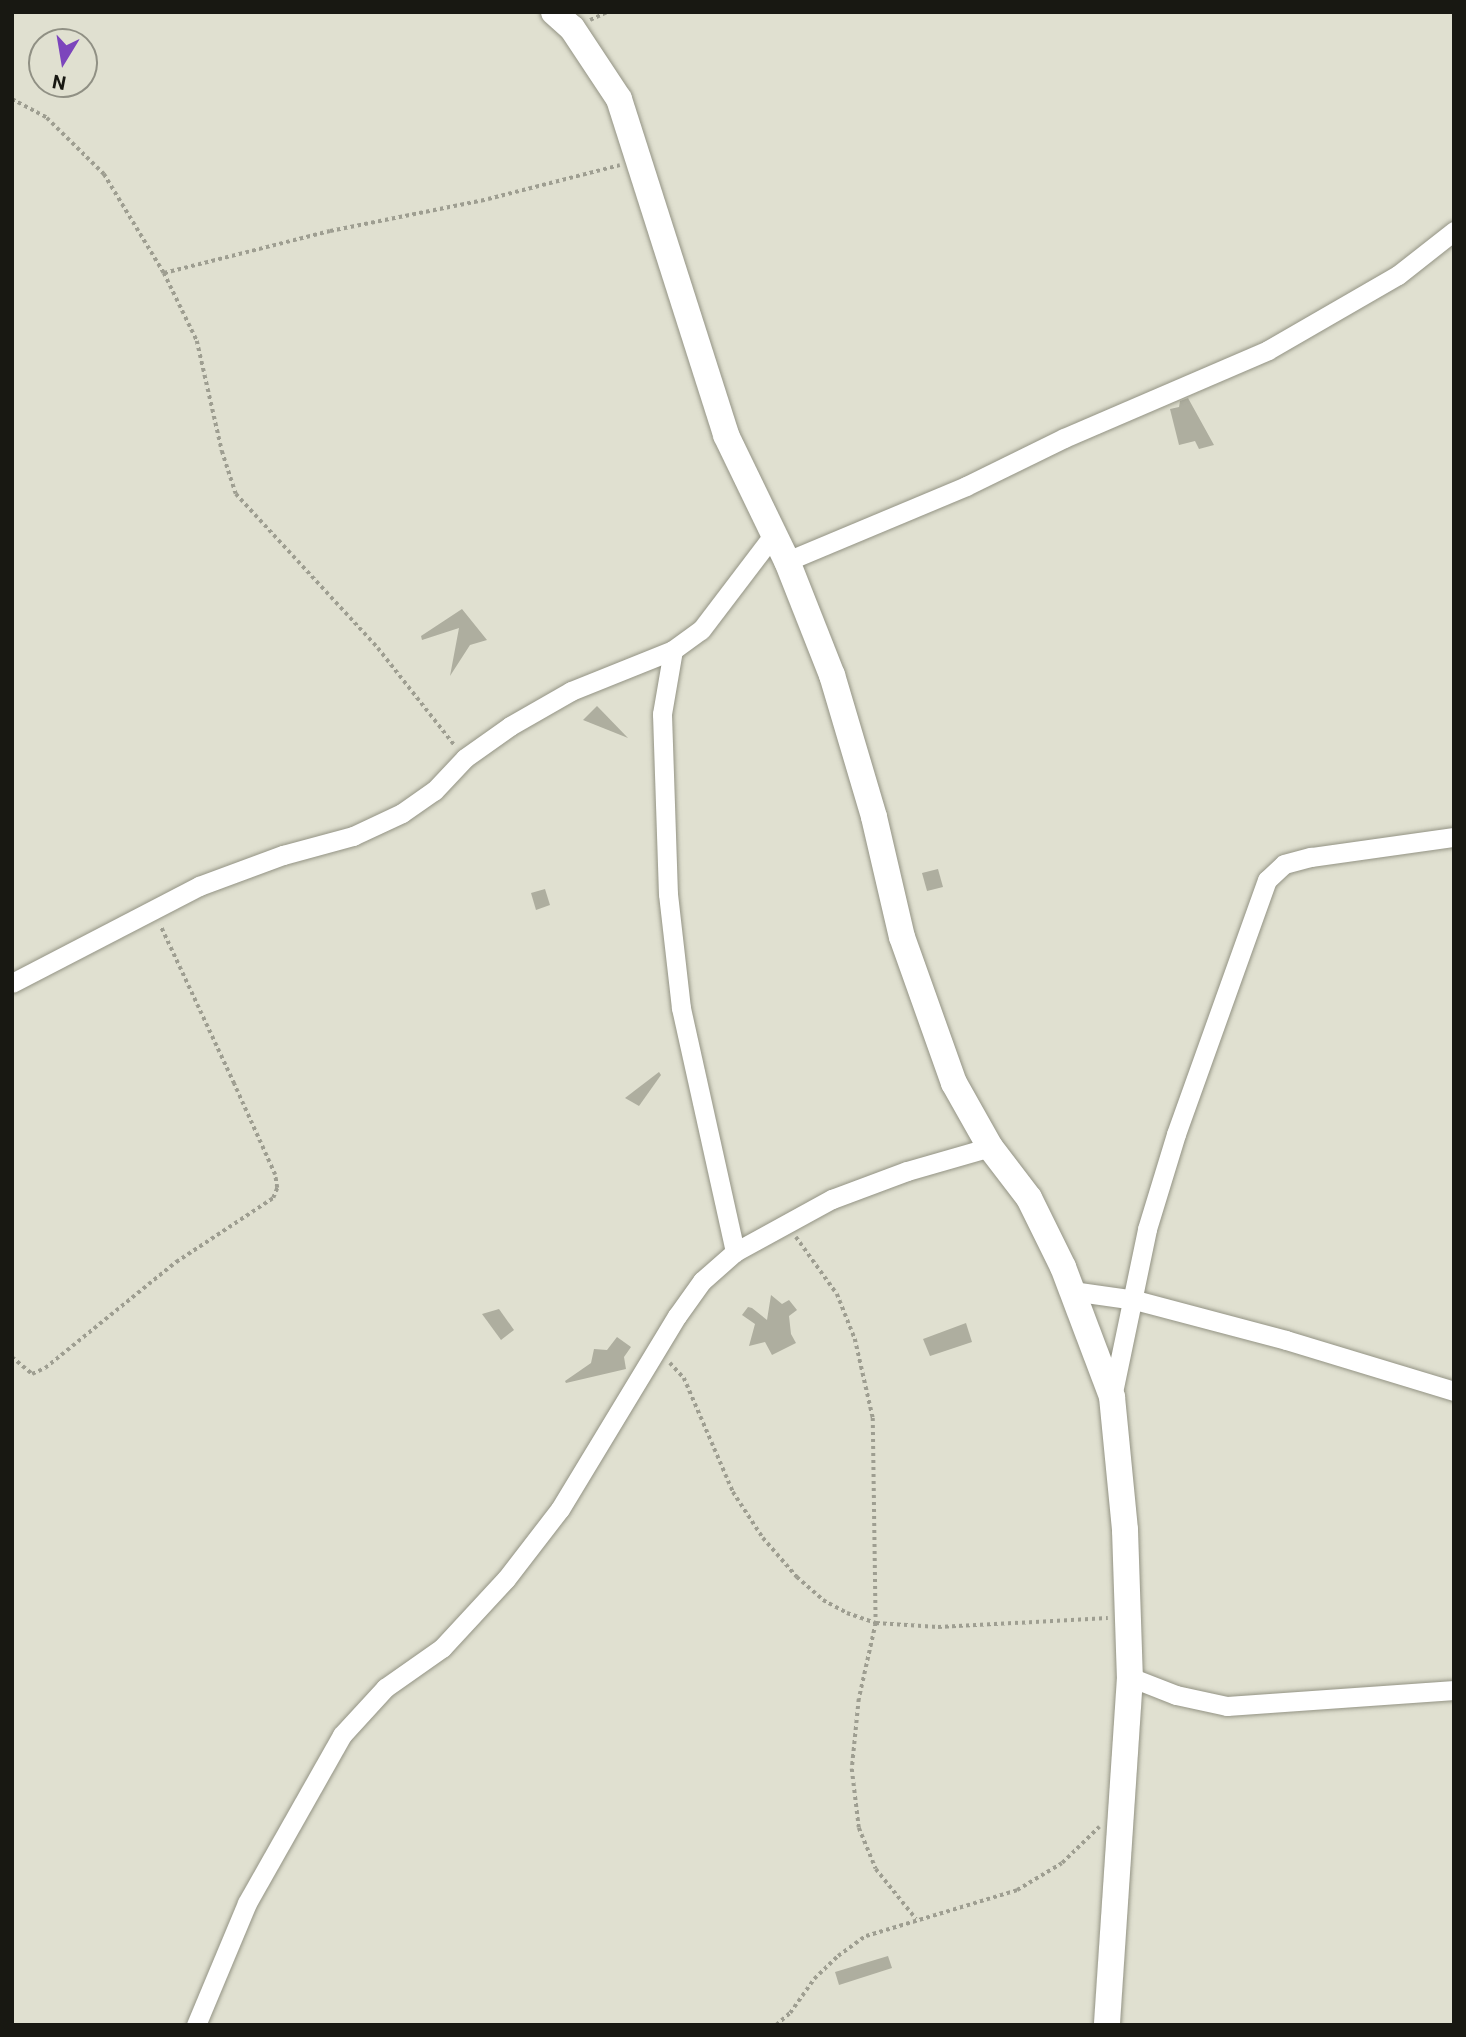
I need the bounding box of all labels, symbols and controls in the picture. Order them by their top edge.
north arrow [28,28,98,98]
text: N [51,70,68,95]

